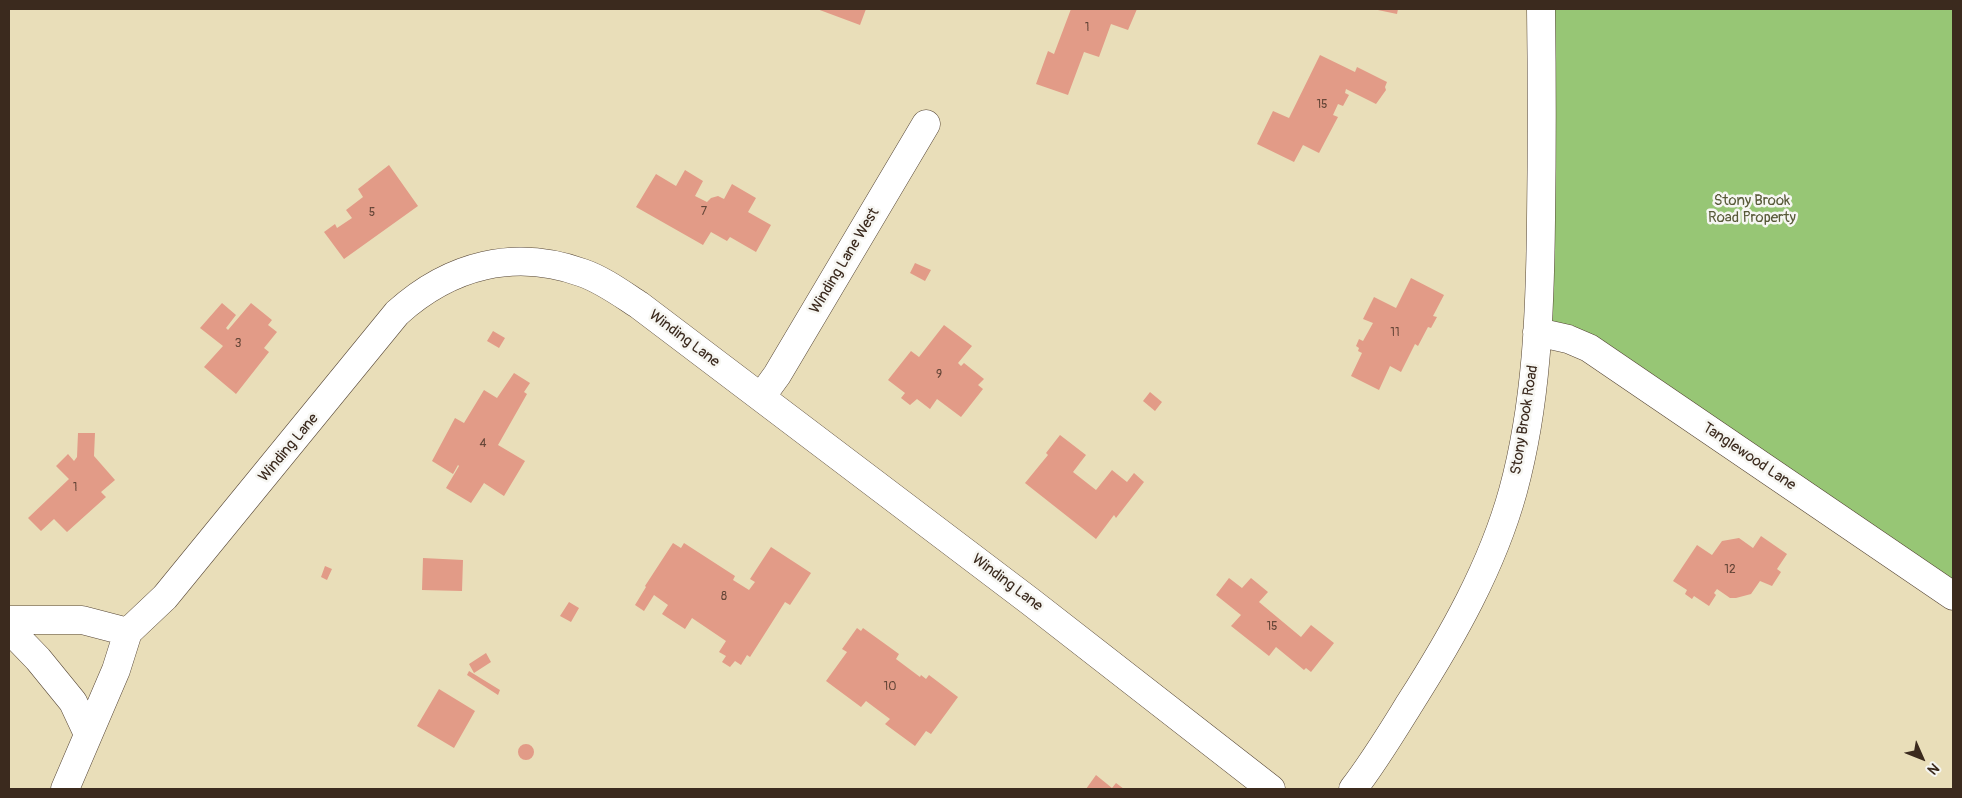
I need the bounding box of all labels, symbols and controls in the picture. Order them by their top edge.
house number: 1 [1085,21,1089,35]
house number: 15 [1316,98,1328,112]
park label: Stony Brook Road Property [1708,192,1796,227]
house number: 7 [701,205,707,219]
street label: Winding Lane West [806,205,884,317]
house number: 5 [369,206,375,220]
street label: Winding Lane [645,307,723,371]
house number: 11 [1390,326,1400,340]
house number: 3 [235,337,241,351]
street label: Stony Brook Road [1507,364,1543,476]
house number: 9 [936,368,942,382]
street label: Winding Lane [255,410,323,486]
street label: Tanglewood Lane [1699,419,1799,495]
house number: 4 [480,437,486,451]
house number: 1 [73,481,77,495]
street label: Winding Lane [968,551,1046,615]
house number: 12 [1724,563,1736,577]
house number: 8 [721,590,727,604]
house number: 15 [1266,620,1278,634]
house number: 10 [884,680,896,694]
north arrow [1897,733,1947,783]
text: N [1924,759,1943,778]

